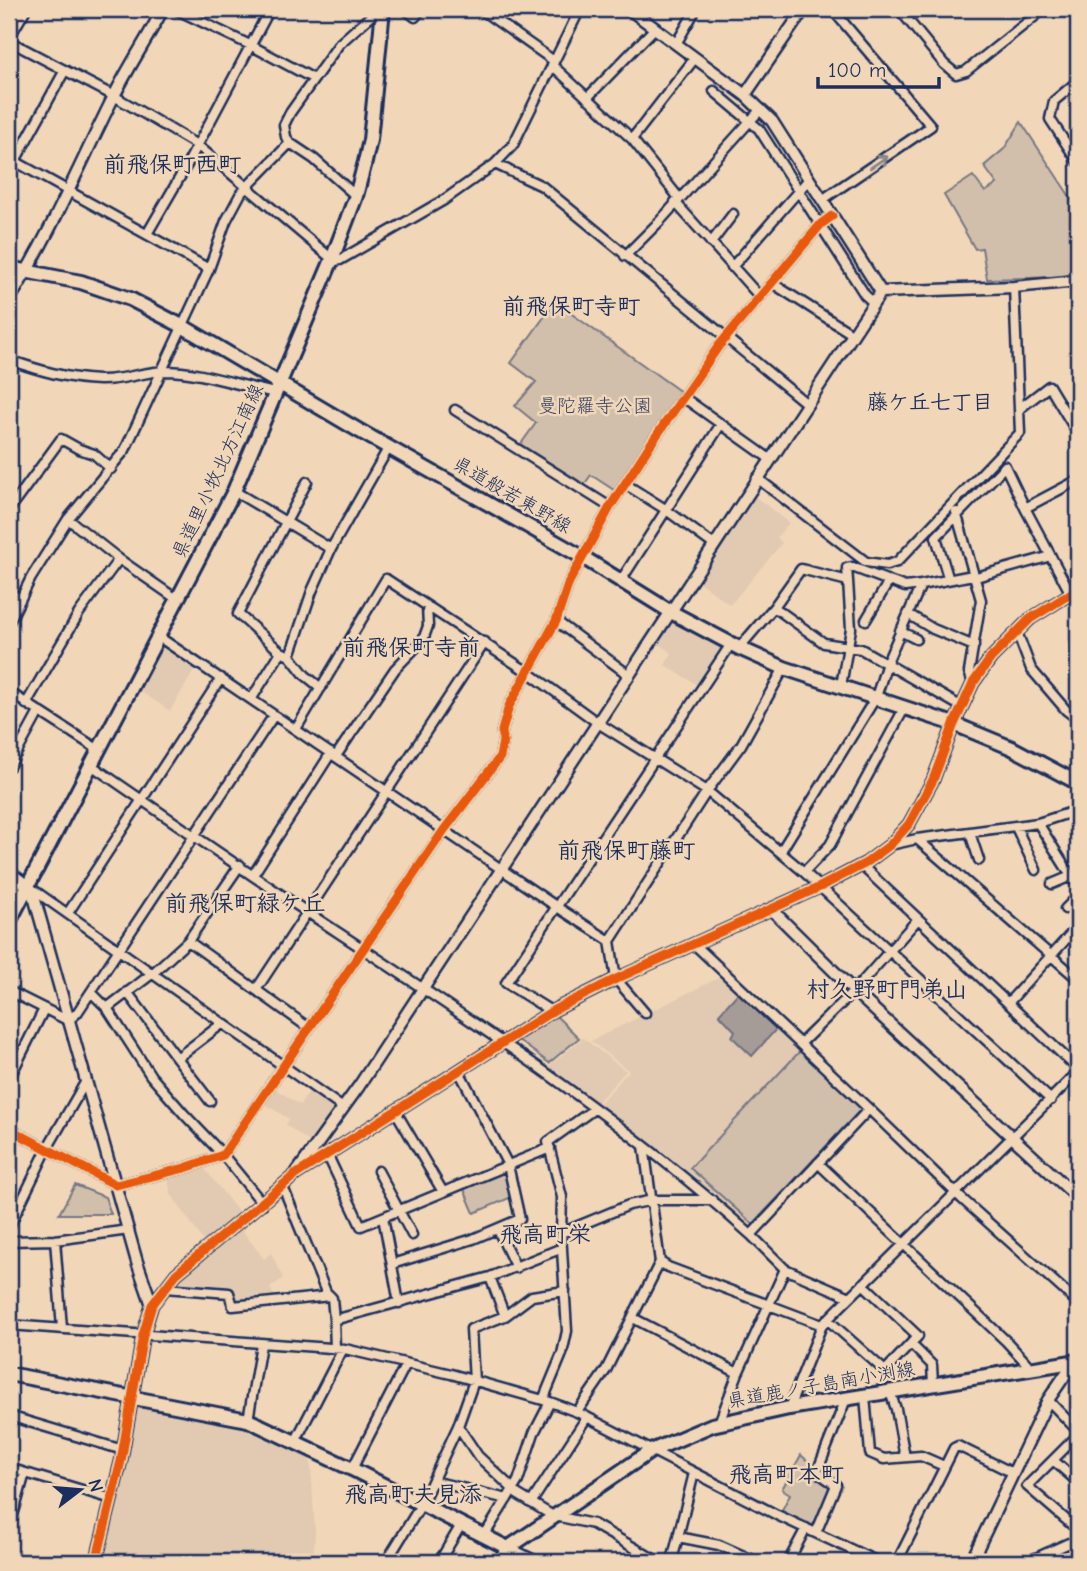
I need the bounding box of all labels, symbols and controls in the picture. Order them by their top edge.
scale bar [818,46,938,90]
text: 100 m [828,58,886,82]
district label: 前飛保町西町 [103,151,241,178]
one-way arrow [868,154,888,168]
district label: 前飛保町寺町 [502,293,640,320]
street label: 県道里小牧北方江南線 [168,380,268,562]
district label: 藤ケ丘七丁目 [867,390,993,414]
park label: 曼陀羅寺公園 [538,395,652,417]
street label: 県道般若東野線 [449,452,575,538]
district label: 前飛保町寺前 [342,634,480,661]
district label: 前飛保町藤町 [557,837,695,864]
district label: 前飛保町緑ケ丘 [165,890,326,917]
district label: 村久野町門弟山 [807,976,968,1003]
district label: 飛高町栄 [499,1221,591,1248]
street label: 県道鹿ノ子島南小渕線 [726,1358,916,1412]
north arrow [46,1456,116,1526]
district label: 飛高町本町 [729,1461,844,1488]
text: N [83,1477,108,1495]
district label: 飛高町夫見添 [344,1481,482,1508]

